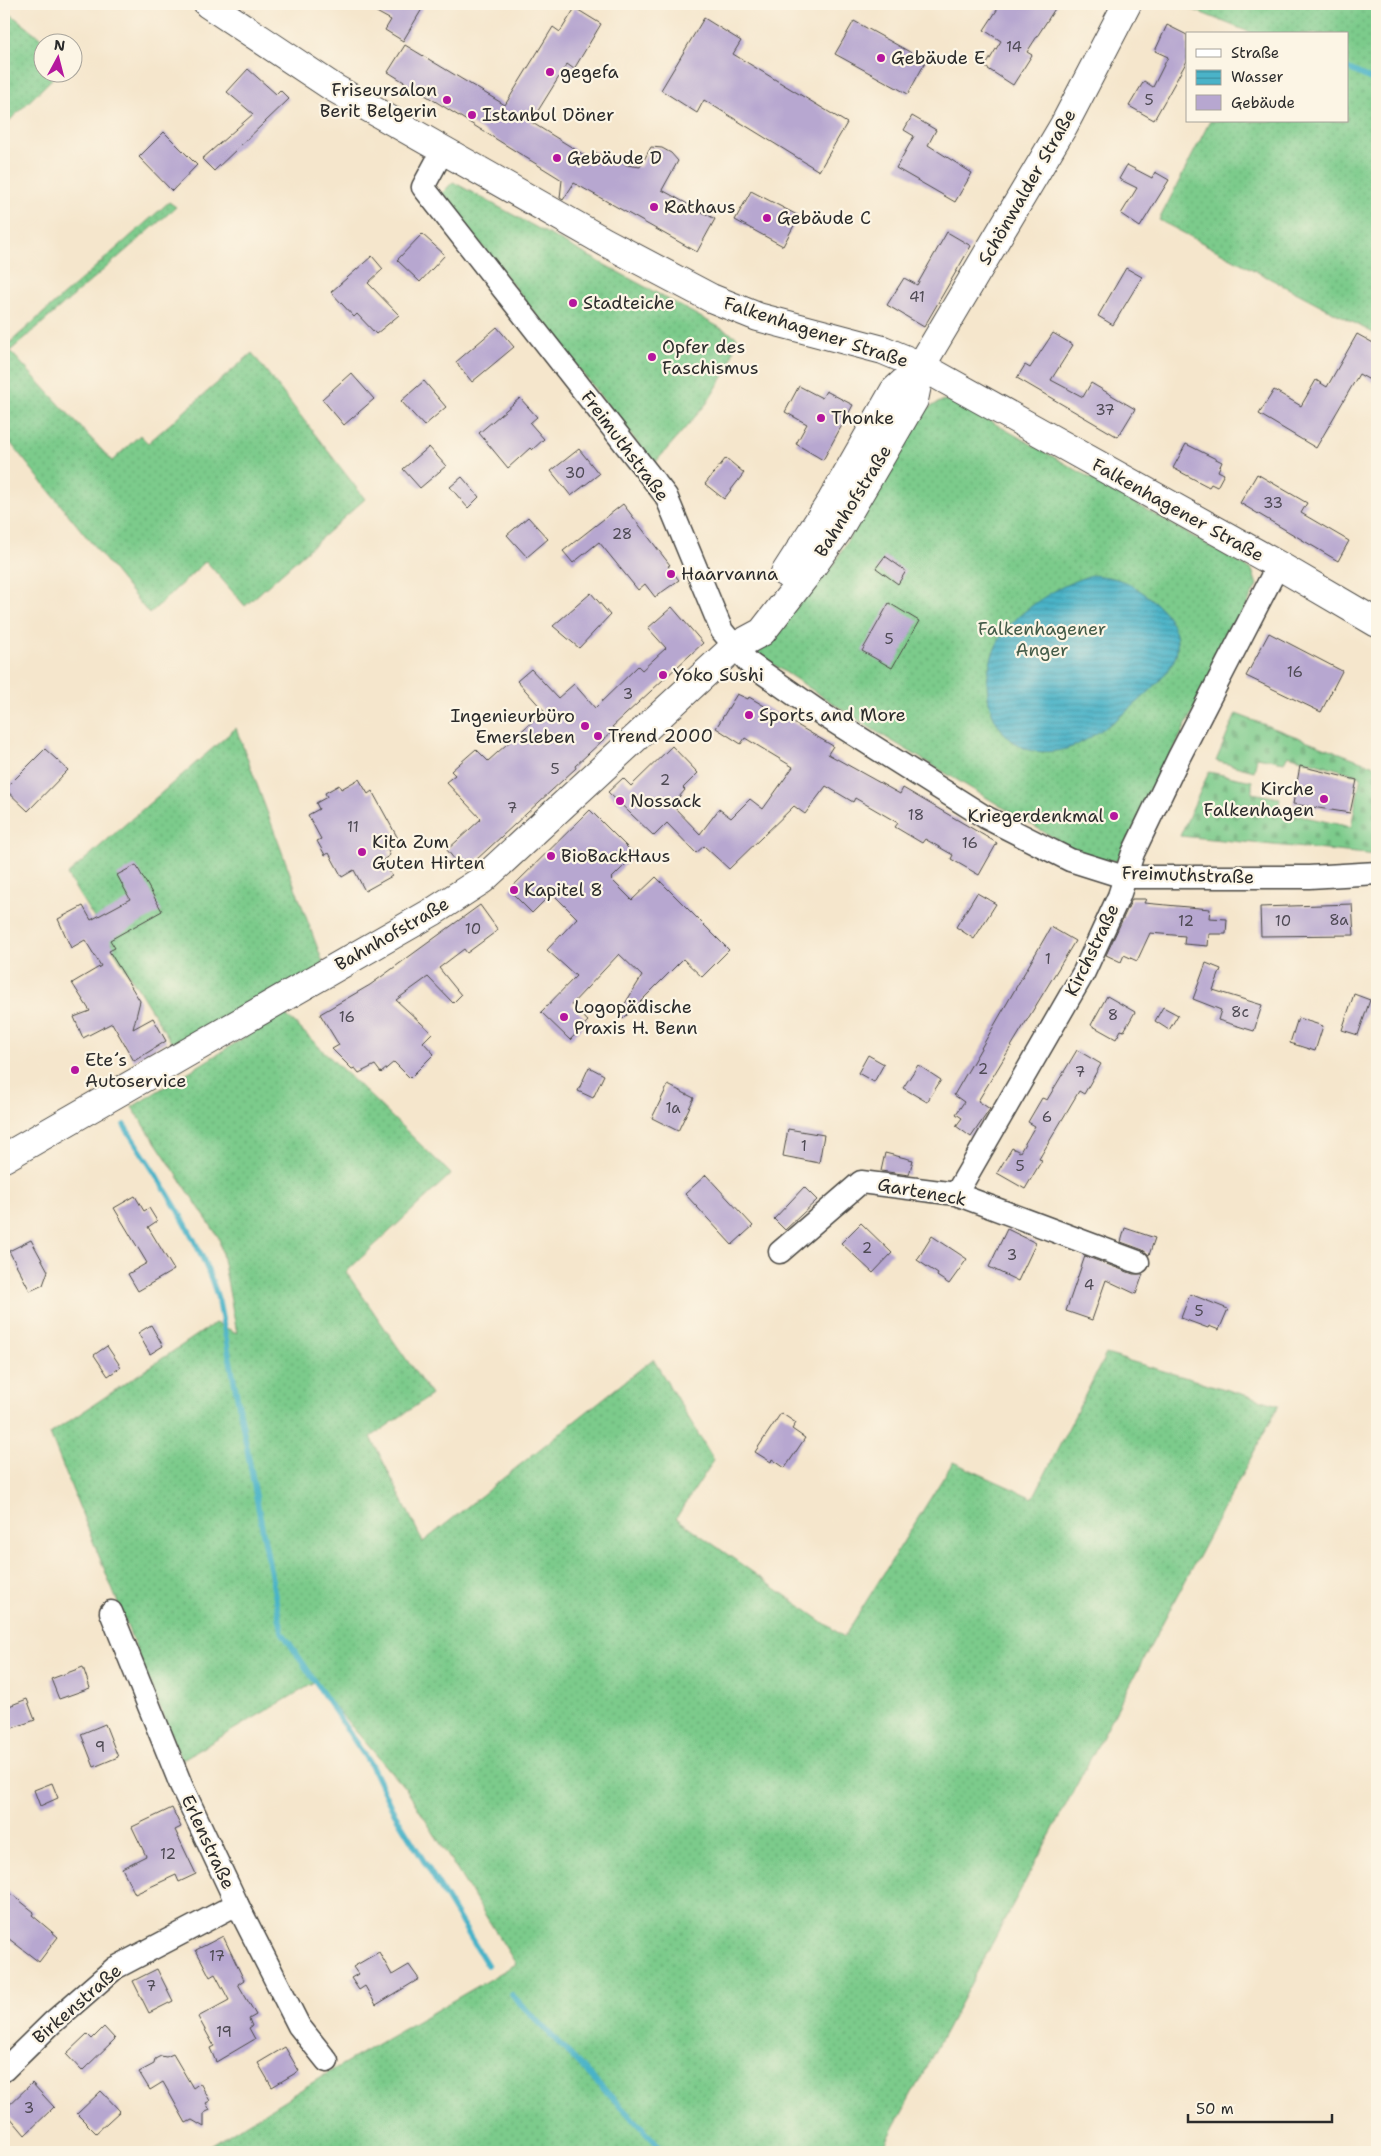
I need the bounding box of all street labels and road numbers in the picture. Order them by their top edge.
street label: Schönwalder Straße [973,105,1081,269]
street label: Falkenhagener Straße [721,291,911,373]
street label: Freimuthstraße [576,386,674,506]
street label: Bahnhofstraße [809,440,897,562]
street label: Falkenhagener Straße [1088,453,1268,567]
street label: Freimuthstraße [1121,861,1255,889]
street label: Bahnhofstraße [331,892,453,976]
street label: Kirchstraße [1059,900,1125,1000]
street label: Garteneck [876,1172,968,1212]
street label: Erlenstraße [176,1791,240,1893]
street label: Birkenstraße [27,1959,127,2049]

